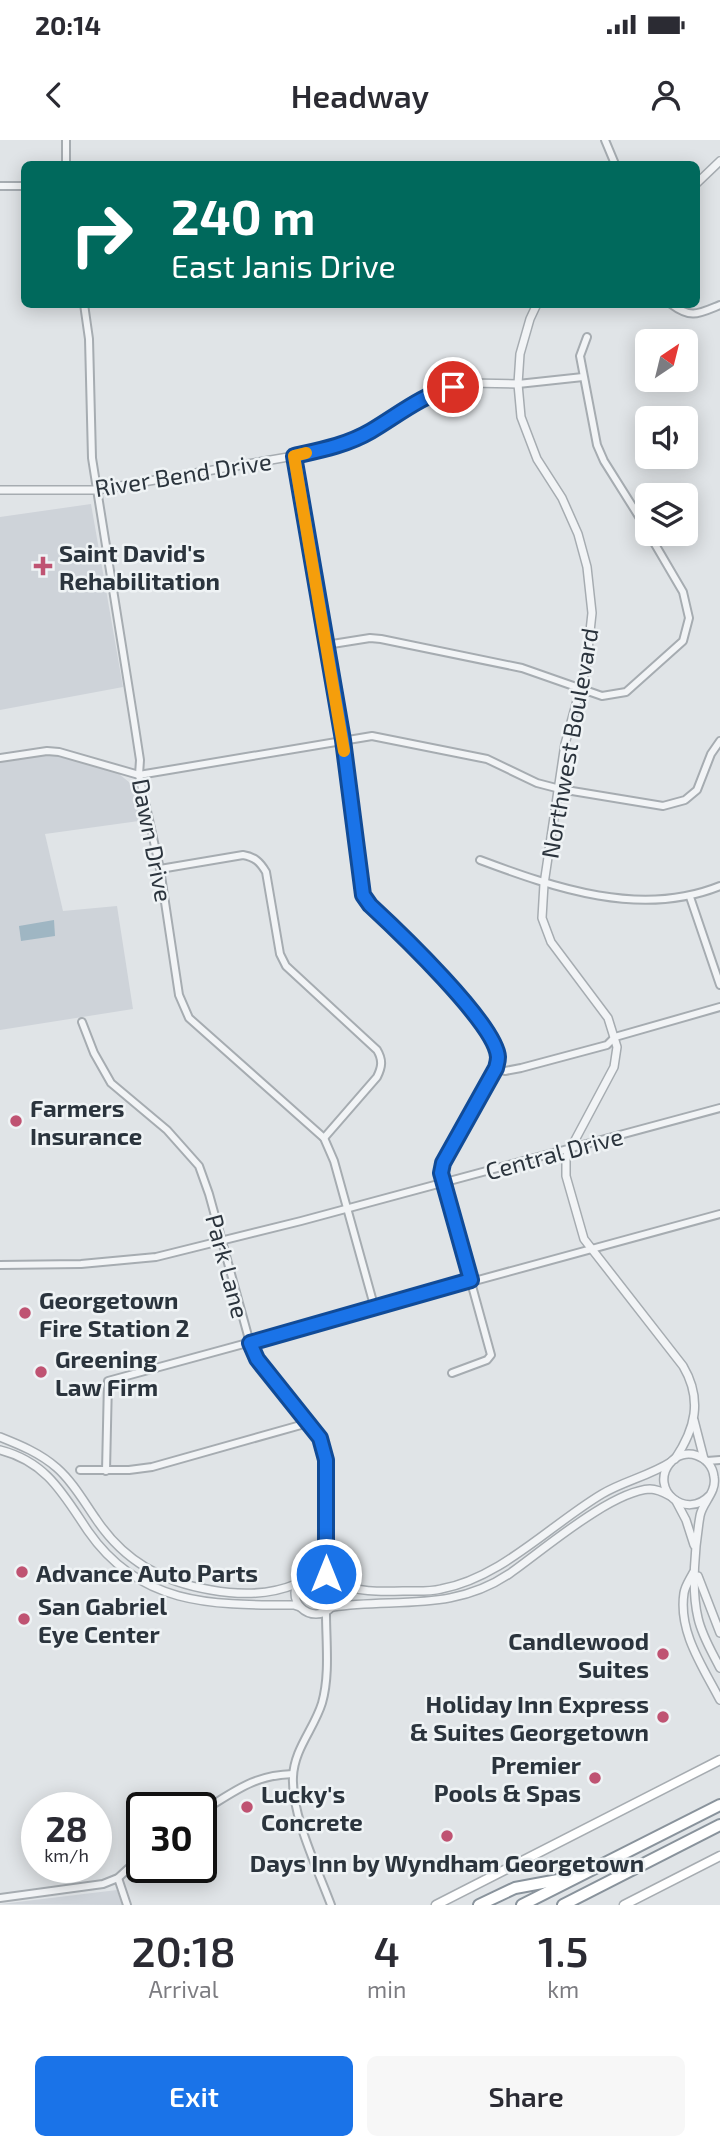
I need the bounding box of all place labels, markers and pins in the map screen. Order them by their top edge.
pin [423,357,483,417]
place label: Saint David's Rehabilitation [59,538,220,595]
marker: Saint David's Rehabilitation [33,556,53,576]
place label: Farmers Insurance [30,1093,142,1150]
marker: Farmers Insurance [8,1113,24,1129]
place label: Georgetown Fire Station 2 [39,1285,189,1342]
marker: Georgetown Fire Station 2 [17,1305,33,1321]
place label: Greening Law Firm [55,1344,158,1401]
marker: Greening Law Firm [33,1364,49,1380]
place label: Advance Auto Parts [36,1558,258,1587]
marker: Advance Auto Parts [14,1564,30,1580]
place label: San Gabriel Eye Center [38,1591,167,1648]
marker: San Gabriel Eye Center [16,1611,32,1627]
place label: Candlewood Suites [508,1626,649,1683]
marker: Candlewood Suites [655,1646,671,1662]
place label: Holiday Inn Express & Suites Georgetown [410,1689,649,1746]
marker: Holiday Inn Express & Suites Georgetown [655,1709,671,1725]
place label: Premier Pools & Spas [434,1750,582,1807]
marker: Premier Pools & Spas [587,1770,603,1786]
place label: Lucky's Concrete [261,1779,363,1836]
marker: Lucky's Concrete [239,1799,255,1815]
marker: Days Inn by Wyndham Georgetown [439,1828,455,1844]
place label: Days Inn by Wyndham Georgetown [250,1848,644,1877]

